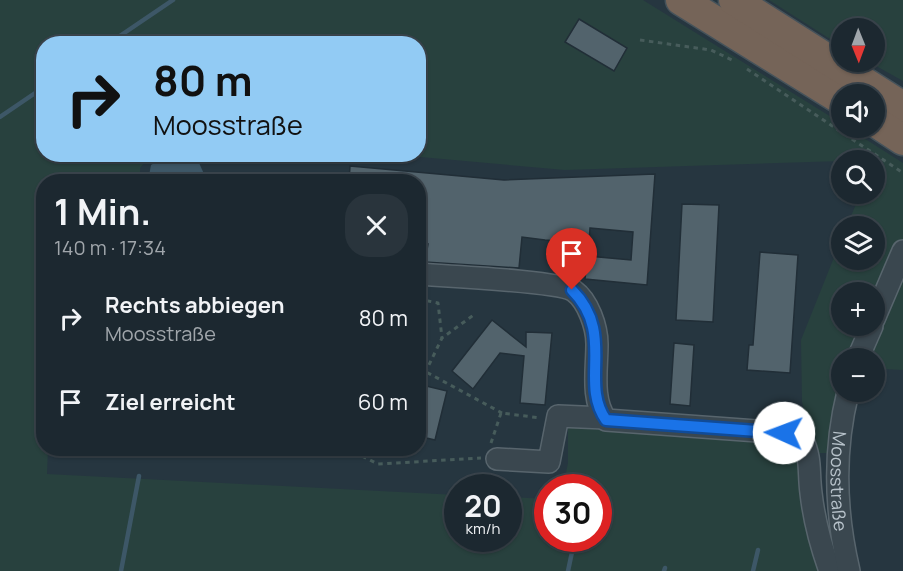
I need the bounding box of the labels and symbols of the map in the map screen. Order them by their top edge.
north arrow [831,18,885,72]
pin [546,228,597,290]
position arrow [752,401,816,465]
street label: Moosstraße [826,430,853,532]
speed limit sign: 30 [534,474,612,552]

